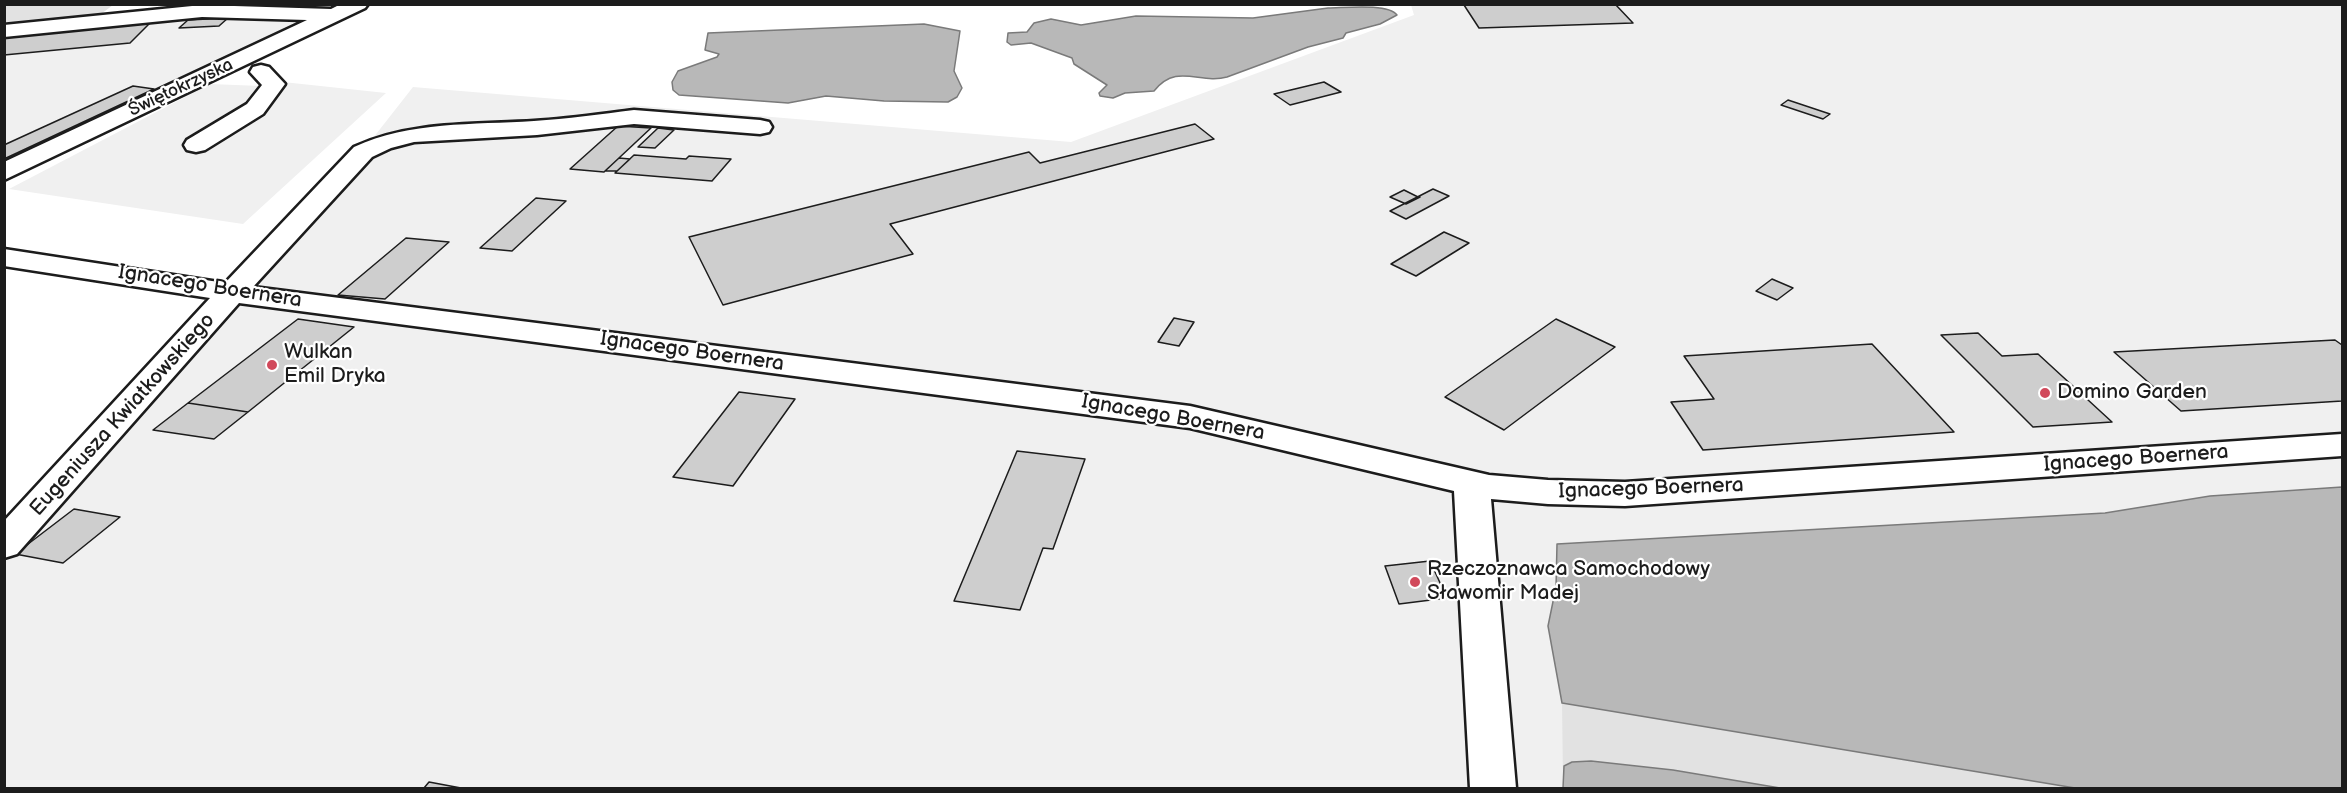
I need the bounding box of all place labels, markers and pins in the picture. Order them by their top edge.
place label: Wulkan Emil Dryka [284,340,386,390]
marker: Wulkan Emil Dryka [265,358,279,372]
place label: Domino Garden [2057,380,2207,406]
marker: Domino Garden [2038,386,2052,400]
place label: Rzeczoznawca Samochodowy Sławomir Madej [1427,557,1710,607]
marker: Rzeczoznawca Samochodowy Sławomir Madej [1408,575,1422,589]

